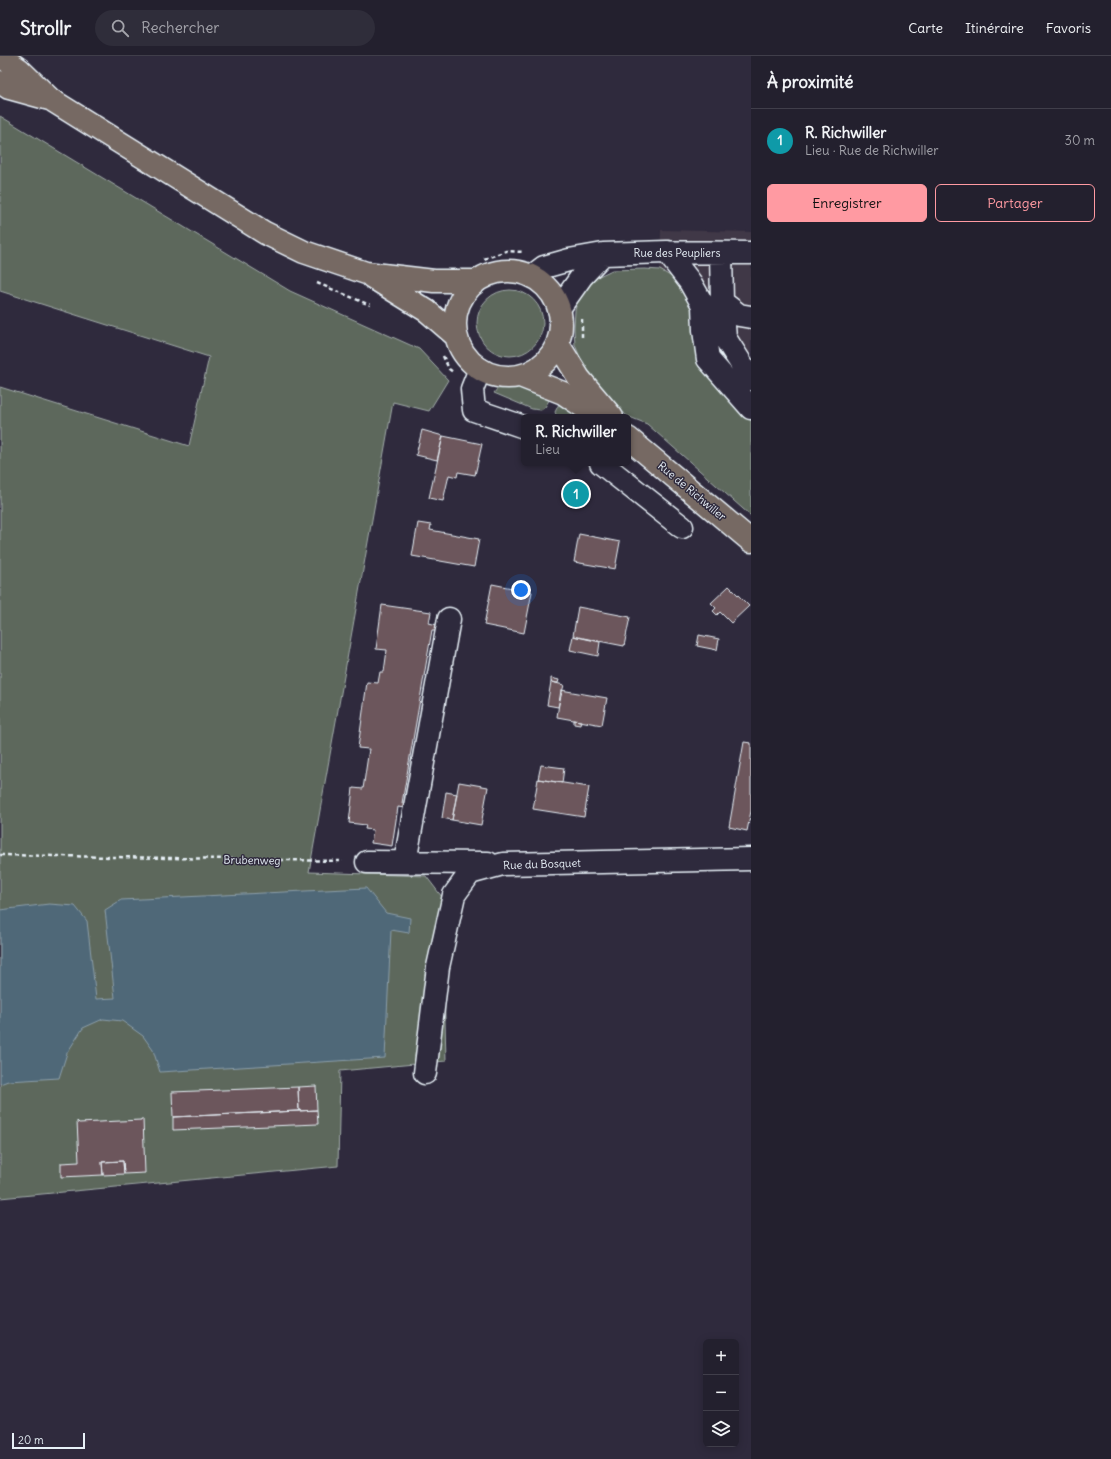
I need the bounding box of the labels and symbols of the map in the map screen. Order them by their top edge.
street label: Rue des Peupliers [634,246,720,260]
street label: Rue de Richwiller [655,458,729,524]
pin: 1 [563,479,589,509]
your location [511,580,531,600]
street label: Brubenweg [223,853,281,867]
street label: Rue du Bosquet [503,856,581,872]
scale bar [12,1431,85,1450]

